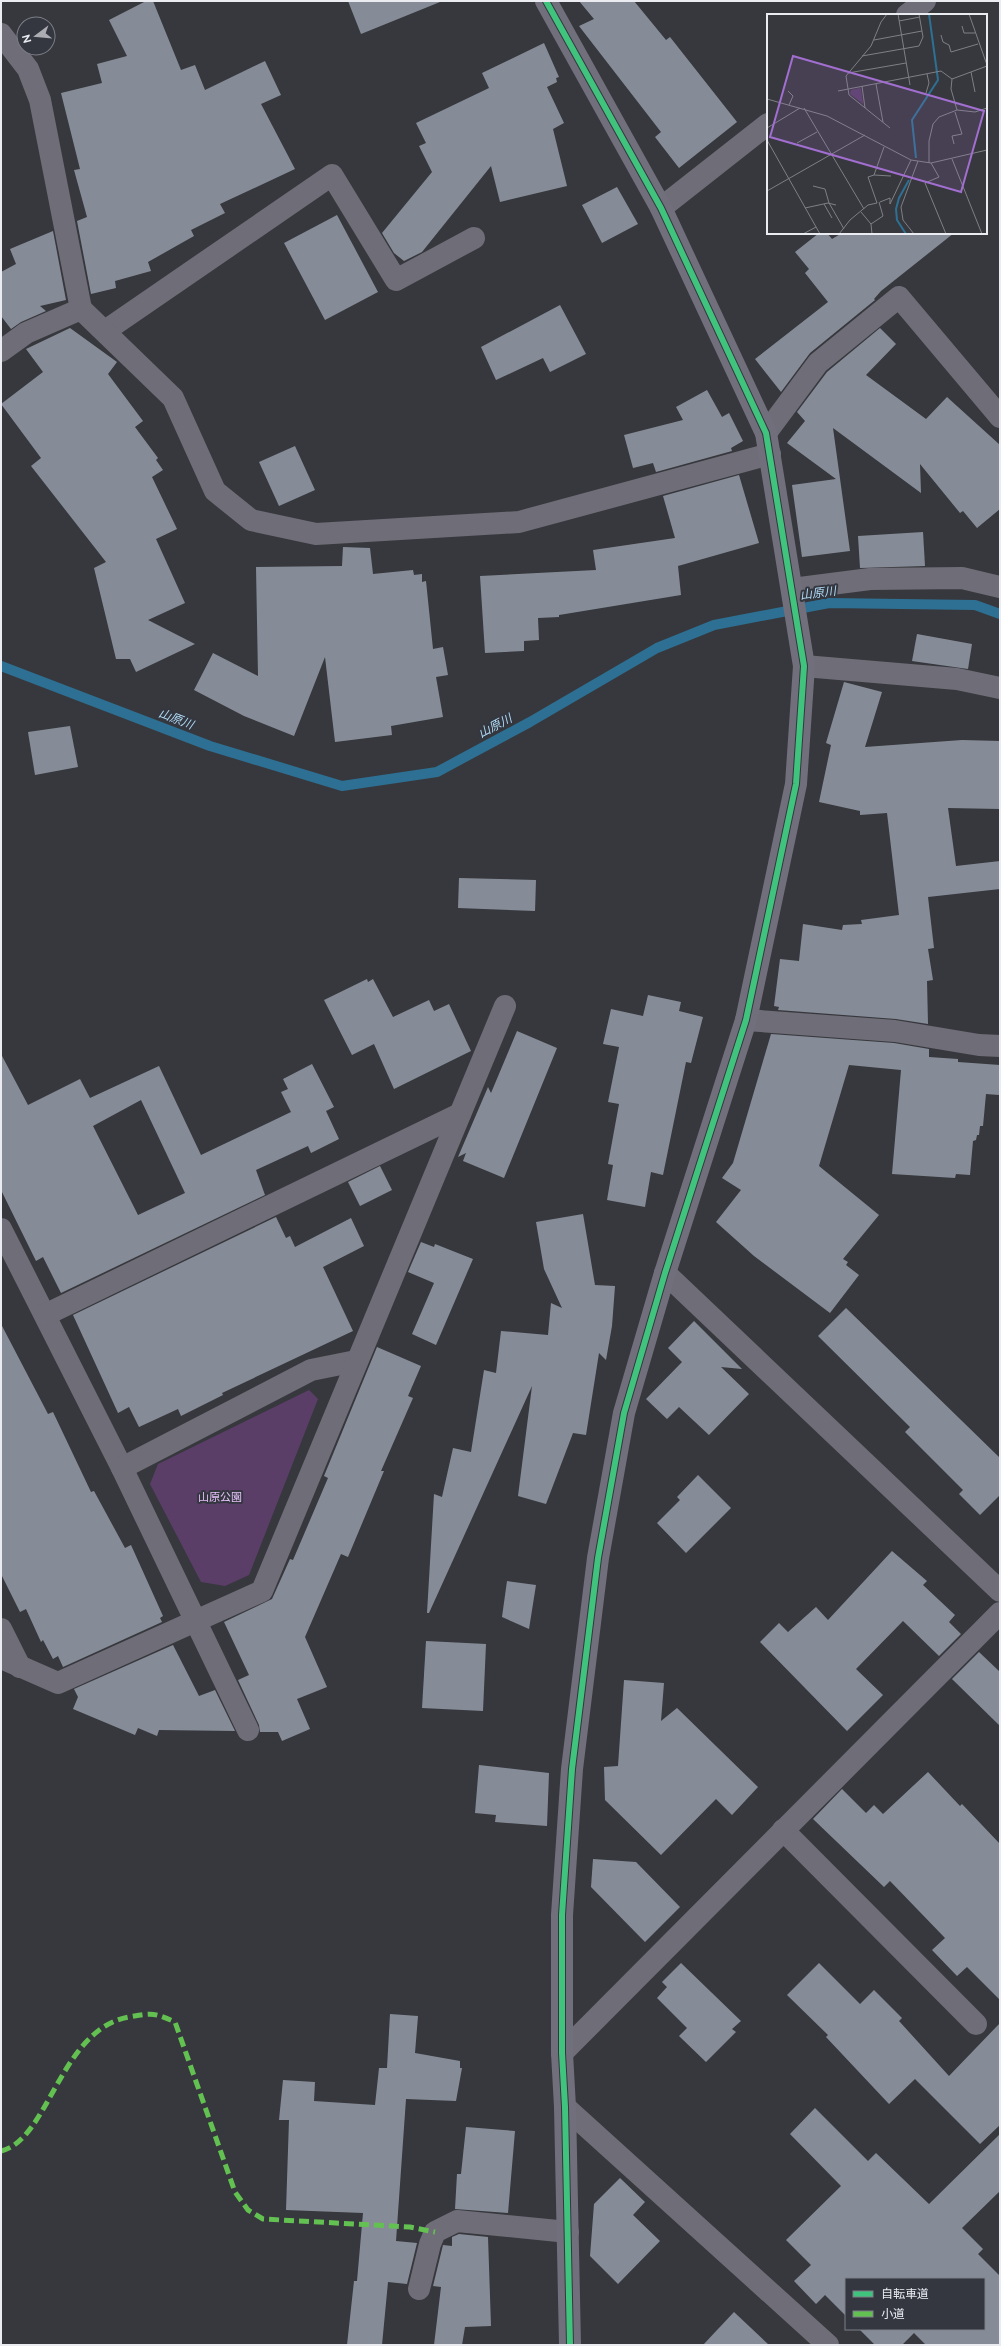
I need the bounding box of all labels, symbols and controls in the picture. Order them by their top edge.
inset map [767,14,987,234]
north arrow [16,16,56,56]
text: N [19,33,34,44]
water label: 山原川 [799,584,839,602]
water label: 山原川 [157,706,197,733]
water label: 山原川 [476,710,516,741]
park label: 山原公園 [198,1491,242,1504]
legend [845,2278,985,2330]
text: 自転車道 [881,2287,929,2301]
text: 小道 [881,2307,905,2321]

